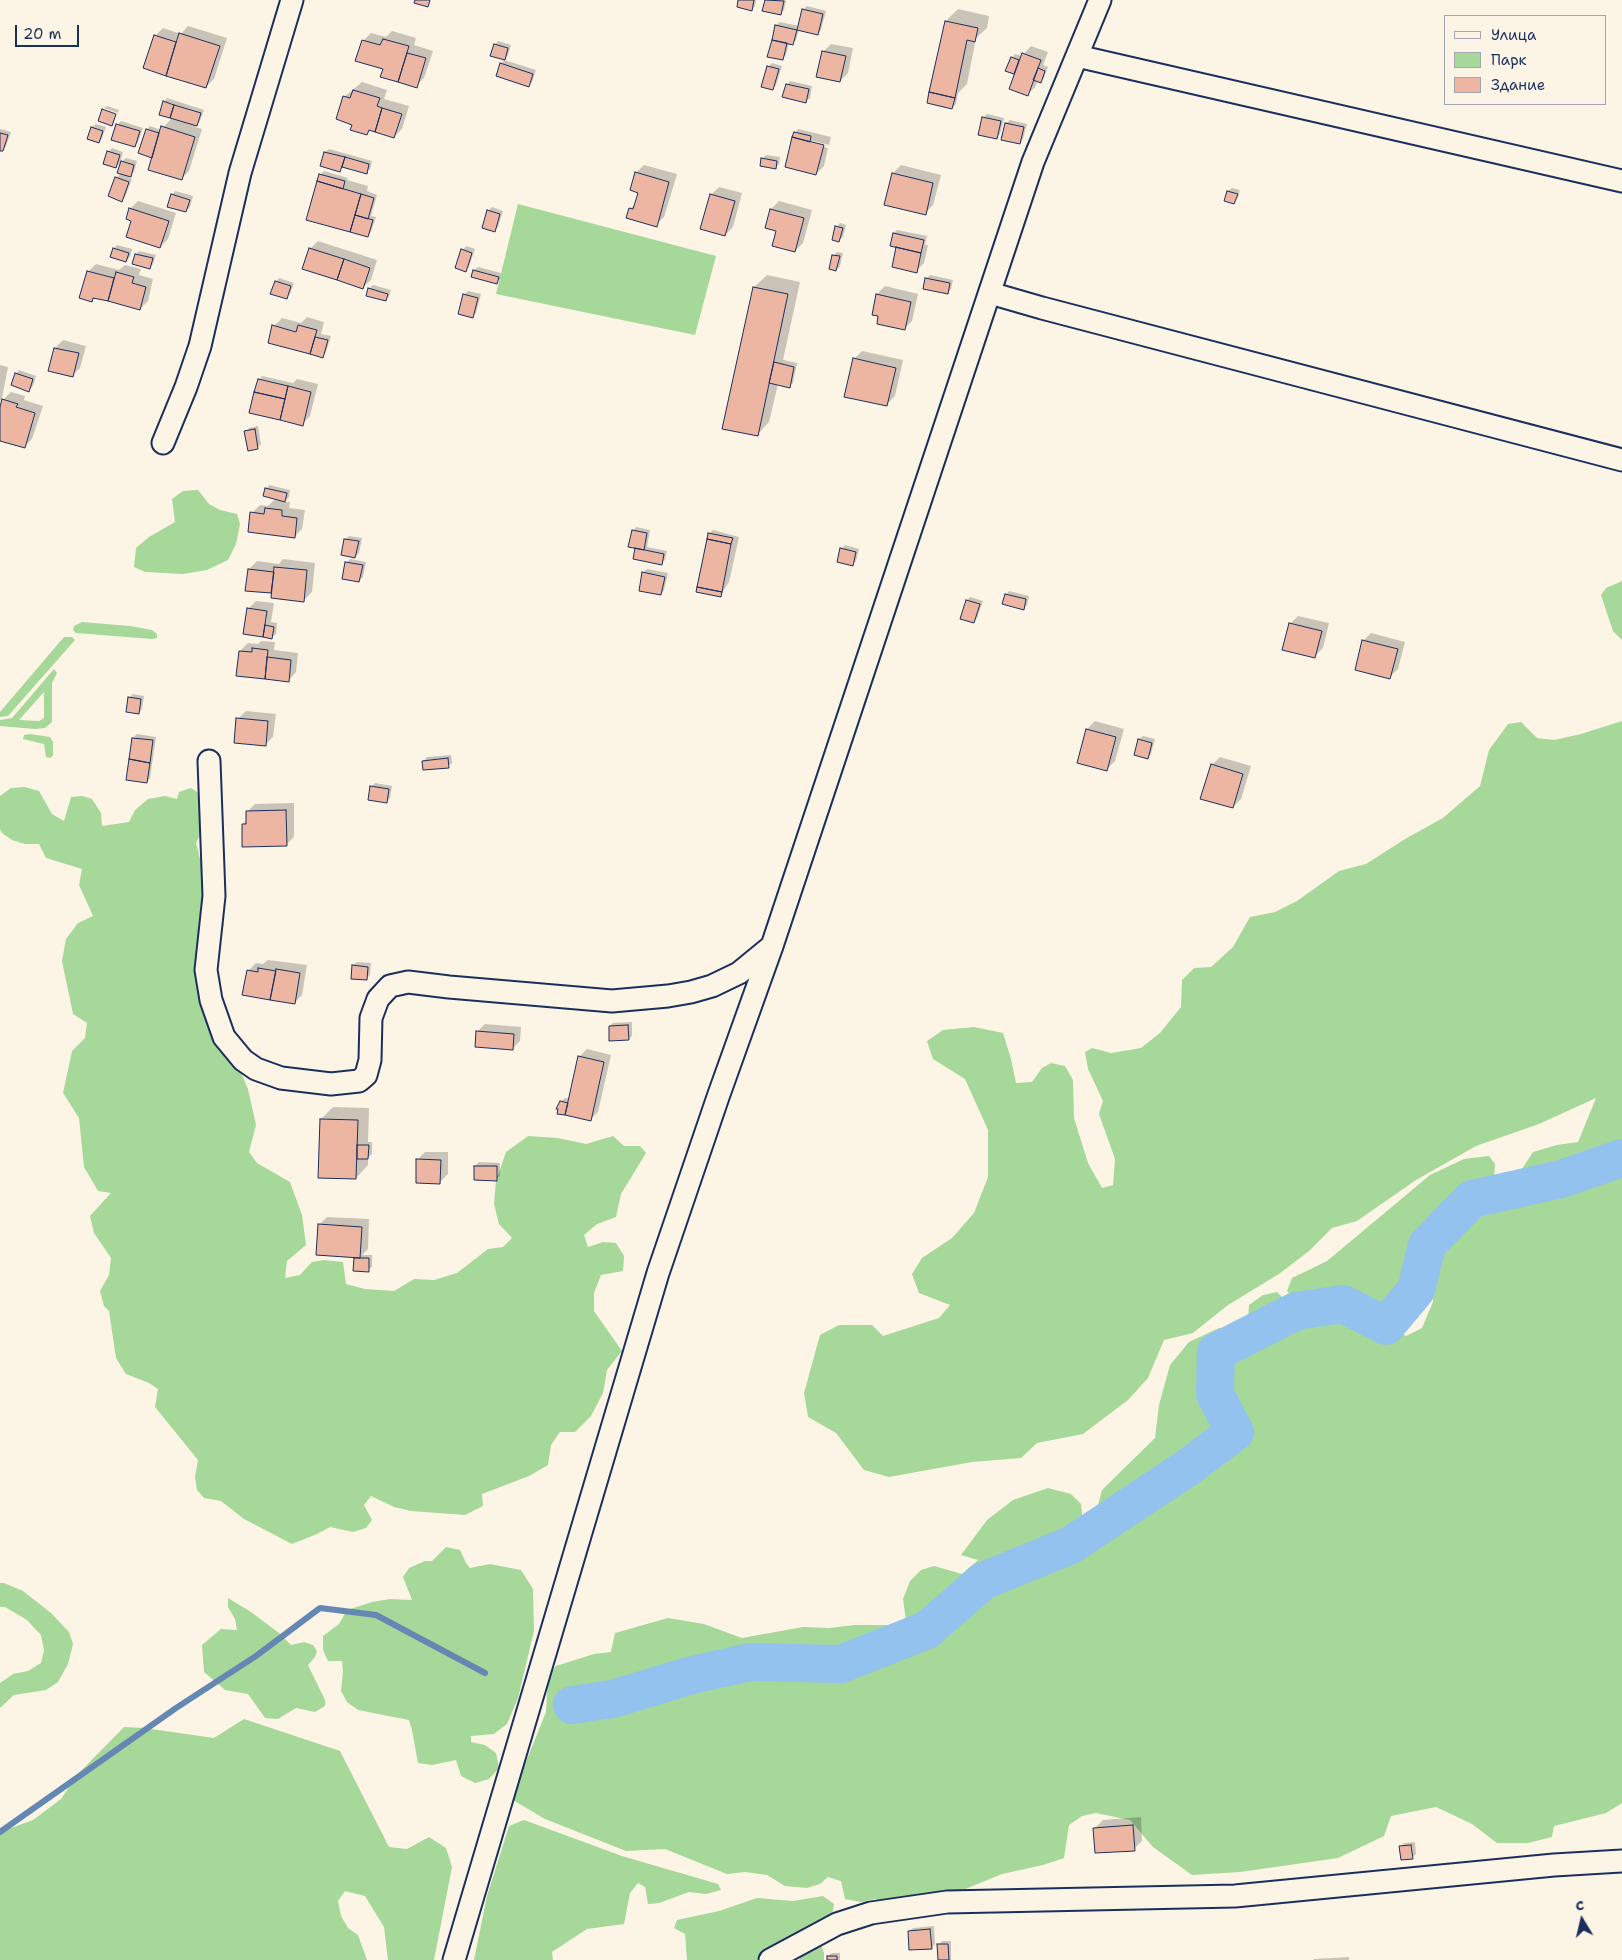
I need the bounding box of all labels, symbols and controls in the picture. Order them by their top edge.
scale bar [18,15,81,47]
legend [1444,15,1607,105]
text: 20 m [23,24,62,44]
text: Улица [1491,25,1536,45]
text: Парк [1491,50,1527,70]
text: Здание [1491,75,1545,95]
north arrow [1557,1895,1607,1945]
text: С [1574,1896,1585,1915]

